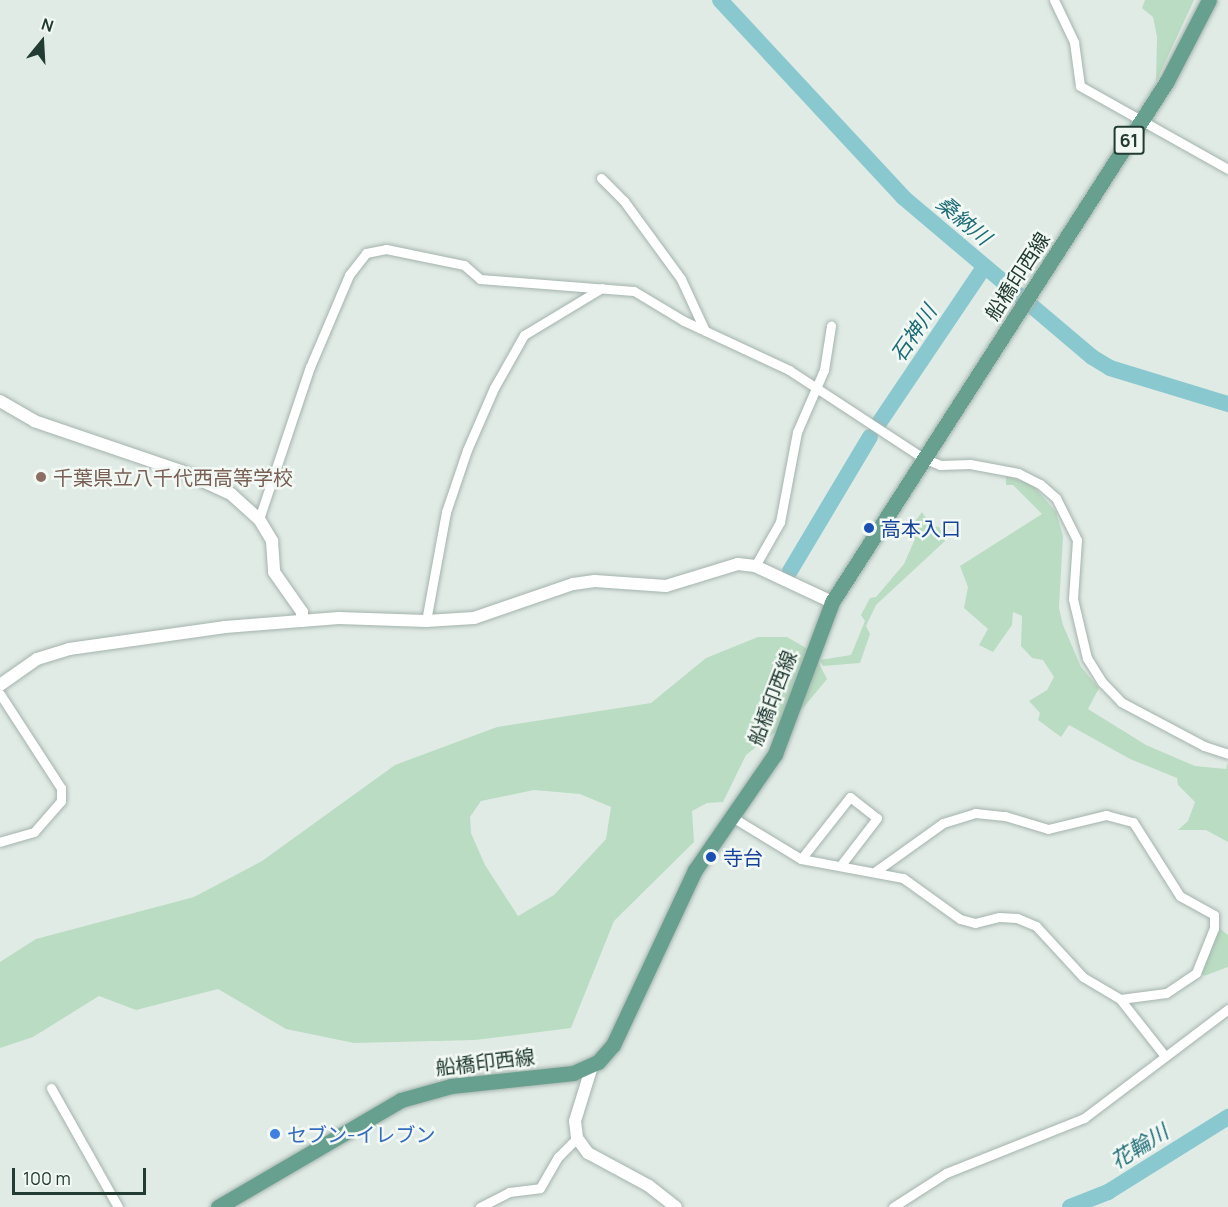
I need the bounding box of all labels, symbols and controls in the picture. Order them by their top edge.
north arrow [12,12,72,72]
text: N [39,13,56,37]
road number: 61 [1112,125,1146,155]
water label: 桑納川 [932,190,996,250]
street label: 船橋印西線 [980,228,1054,324]
water label: 石神川 [885,300,941,366]
place label: 千葉県立八千代西高等学校 [53,465,293,489]
marker: 千葉県立八千代西高等学校 [34,470,48,484]
place label: 高本入口 [881,516,961,540]
marker: 高本入口 [862,521,876,535]
street label: 船橋印西線 [743,647,801,749]
place label: 寺台 [723,845,763,869]
marker: 寺台 [704,850,718,864]
street label: 船橋印西線 [434,1044,536,1080]
water label: 花輪川 [1106,1119,1172,1173]
place label: セブン-イレブン [287,1122,435,1146]
marker: セブン-イレブン [268,1127,282,1141]
scale bar [15,1156,148,1194]
text: 100 m [23,1166,71,1190]

